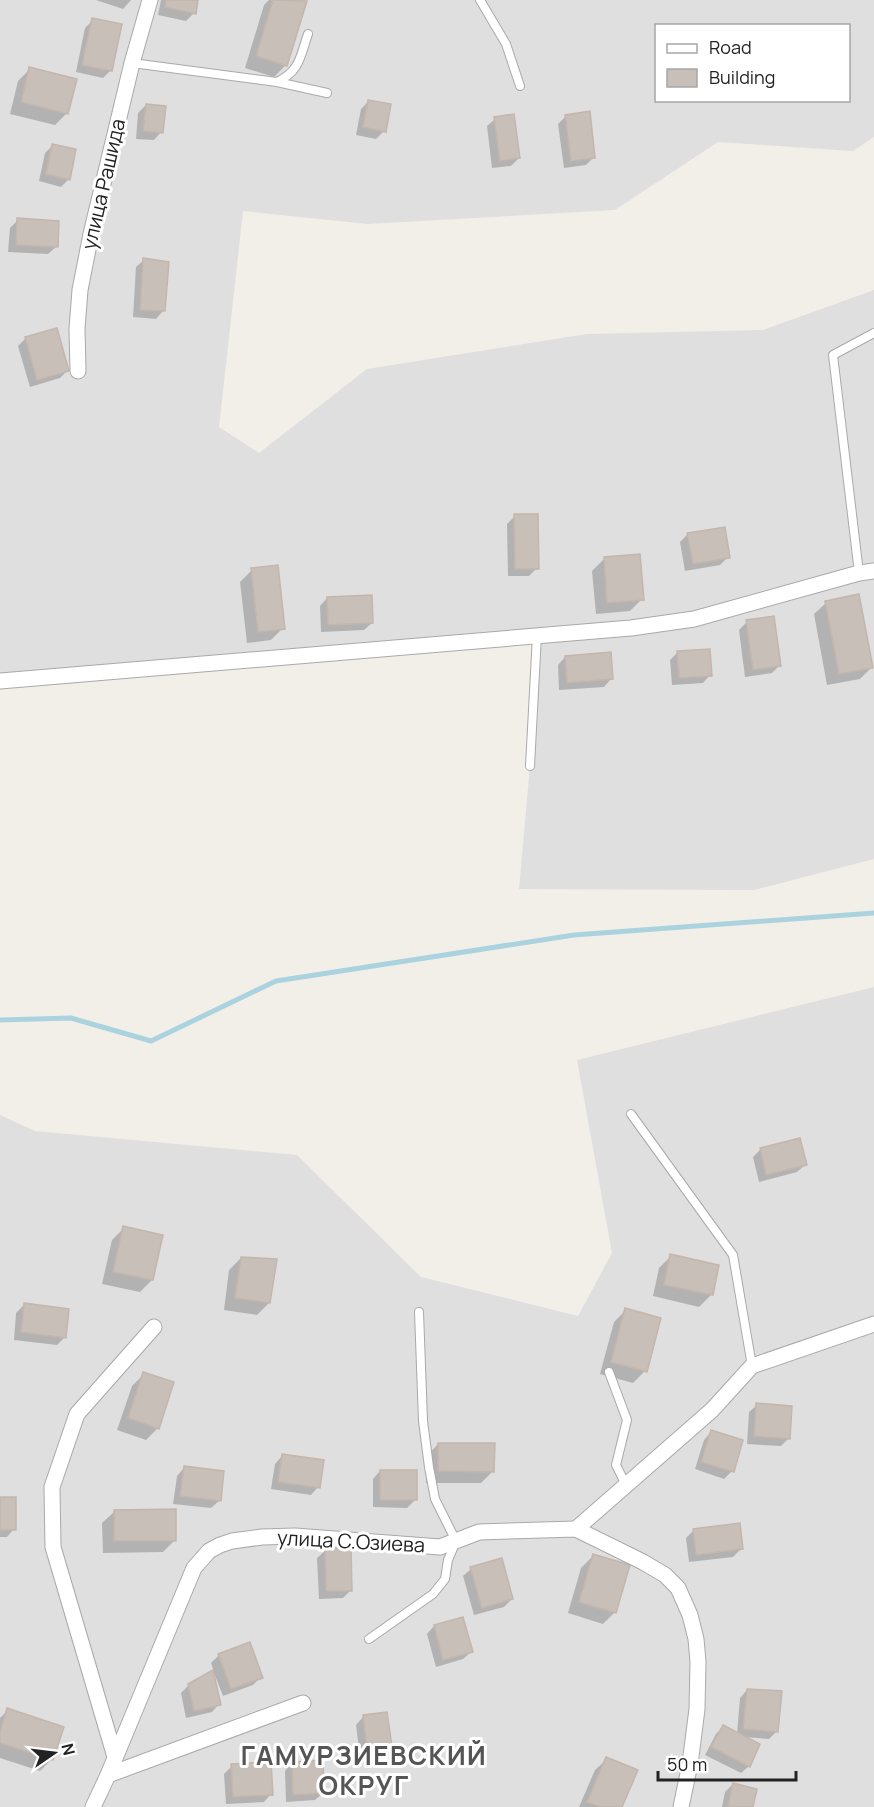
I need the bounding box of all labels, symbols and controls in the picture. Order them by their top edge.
legend [655,24,850,102]
text: Road [709,35,752,59]
text: Building [709,65,775,89]
street label: улица Рашида [75,116,131,252]
street label: улица С.Озиева [276,1524,426,1558]
north arrow [24,1723,84,1783]
district label: ГАМУРЗИЕВСКИЙ ОКРУГ [241,1737,487,1803]
text: N [56,1741,81,1758]
scale bar [658,1744,796,1782]
text: 50 m [667,1752,707,1776]

